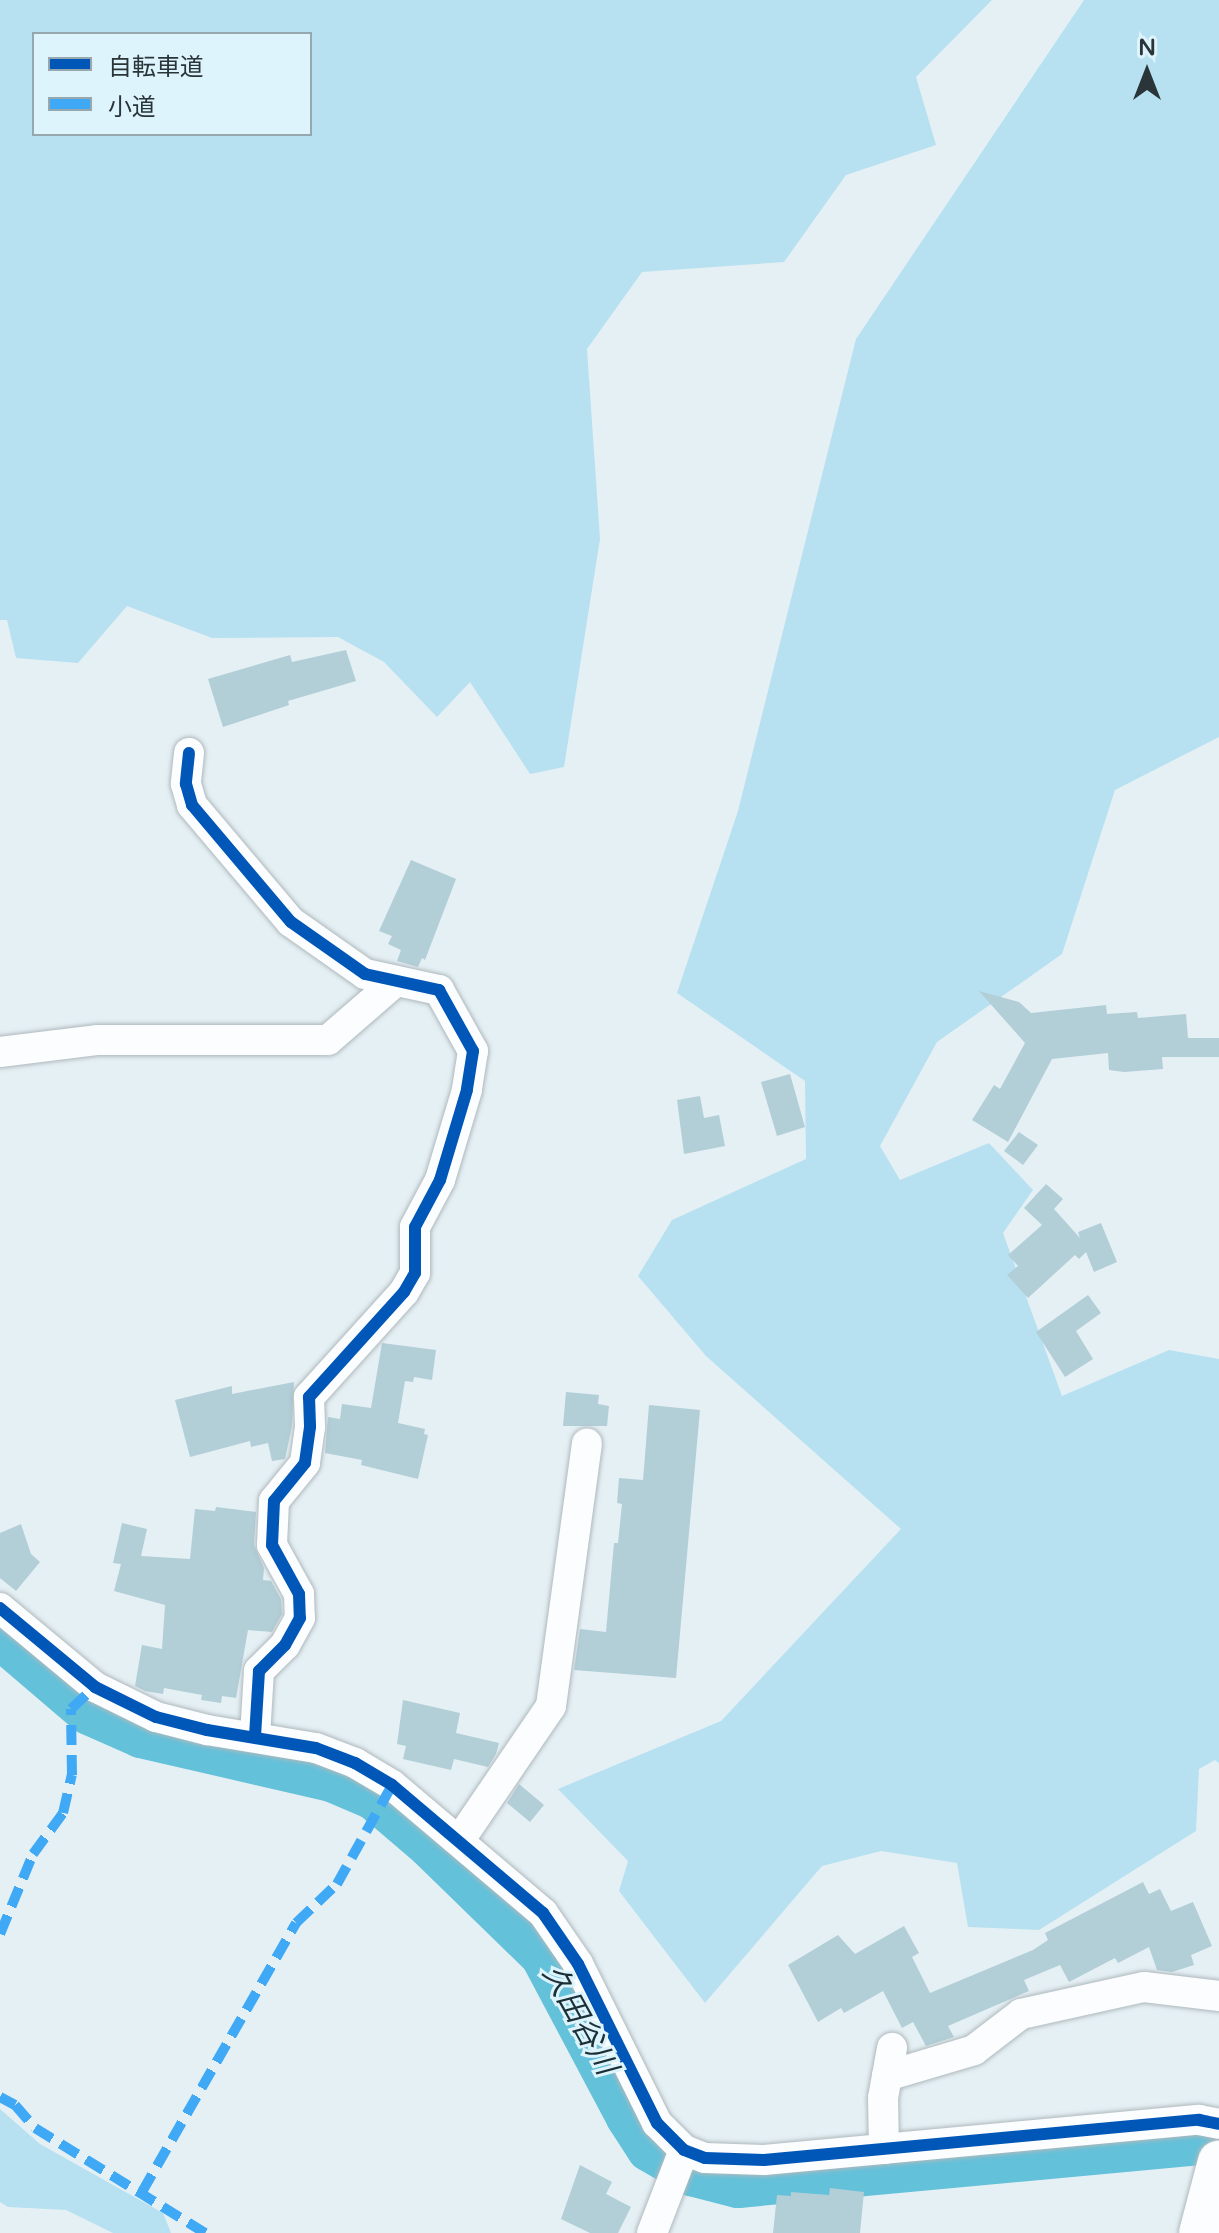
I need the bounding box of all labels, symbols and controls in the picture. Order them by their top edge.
legend [32,32,312,136]
north arrow [1107,32,1187,112]
text: N [1138,35,1156,61]
text: 自転車道 [108,53,204,82]
text: 小道 [108,93,156,122]
water label: 久田谷川 [534,1959,624,2081]

